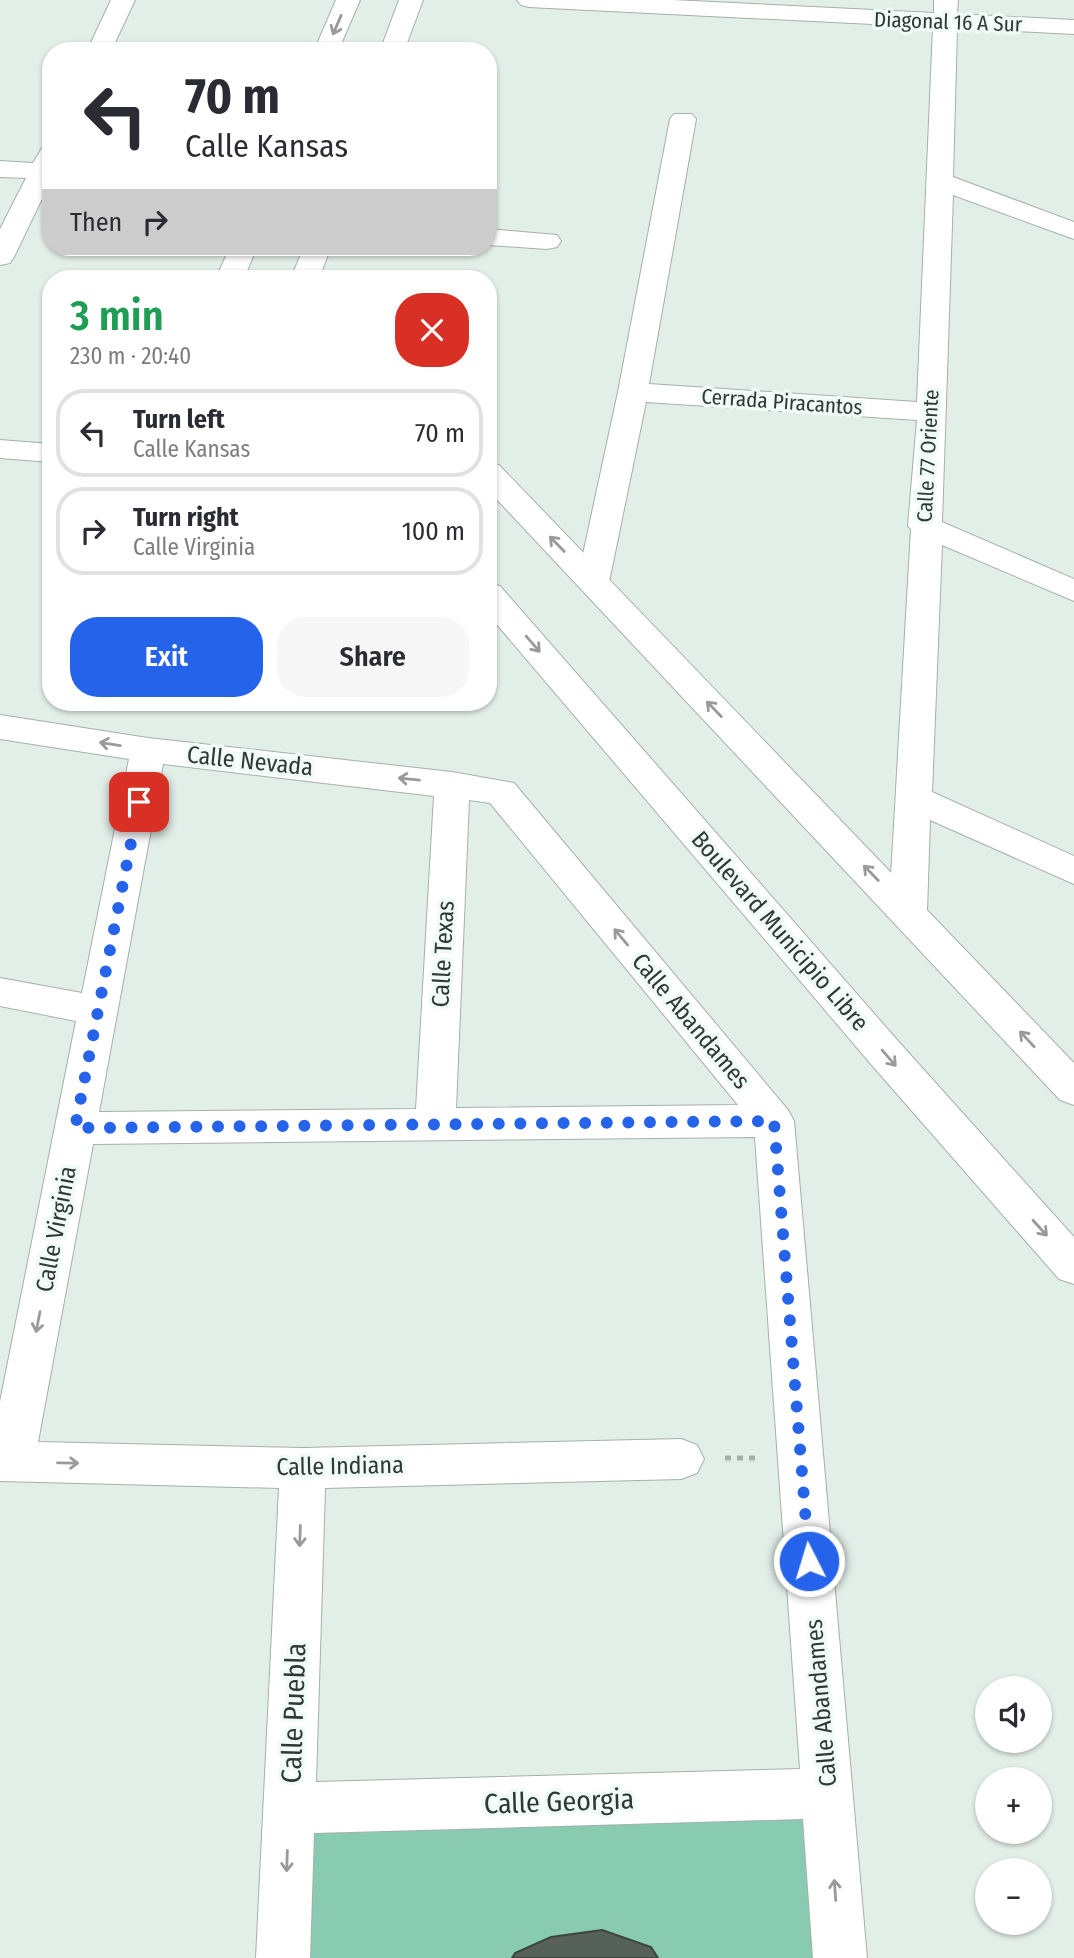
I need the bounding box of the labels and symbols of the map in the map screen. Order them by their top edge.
street label: Diagonal 16 A Sur [874,6,1023,38]
one-way arrow [330,14,343,36]
street label: Cerrada Piracantos [701,383,863,421]
street label: Calle 77 Oriente [912,389,944,523]
one-way arrow [549,536,566,553]
one-way arrow [525,635,541,653]
one-way arrow [706,700,723,717]
one-way arrow [99,737,122,750]
street label: Calle Nevada [186,740,314,782]
pin [109,772,169,832]
one-way arrow [398,772,421,785]
street label: Boulevard Municipio Libre [686,825,874,1037]
one-way arrow [863,865,880,882]
street label: Calle Texas [426,900,460,1008]
one-way arrow [613,928,629,946]
street label: Calle Abandames [626,948,756,1094]
one-way arrow [1019,1031,1036,1048]
one-way arrow [881,1049,898,1066]
street label: Calle Virginia [30,1164,82,1294]
one-way arrow [1032,1219,1048,1237]
one-way arrow [30,1310,44,1333]
street label: Calle Indiana [276,1451,404,1481]
one-way arrow [56,1456,79,1470]
one-way arrow [294,1524,307,1547]
position arrow [772,1524,846,1598]
street label: Calle Abandames [800,1618,842,1788]
street label: Calle Puebla [275,1642,312,1784]
street label: Calle Georgia [483,1782,635,1821]
one-way arrow [280,1850,293,1873]
one-way arrow [828,1879,841,1902]

